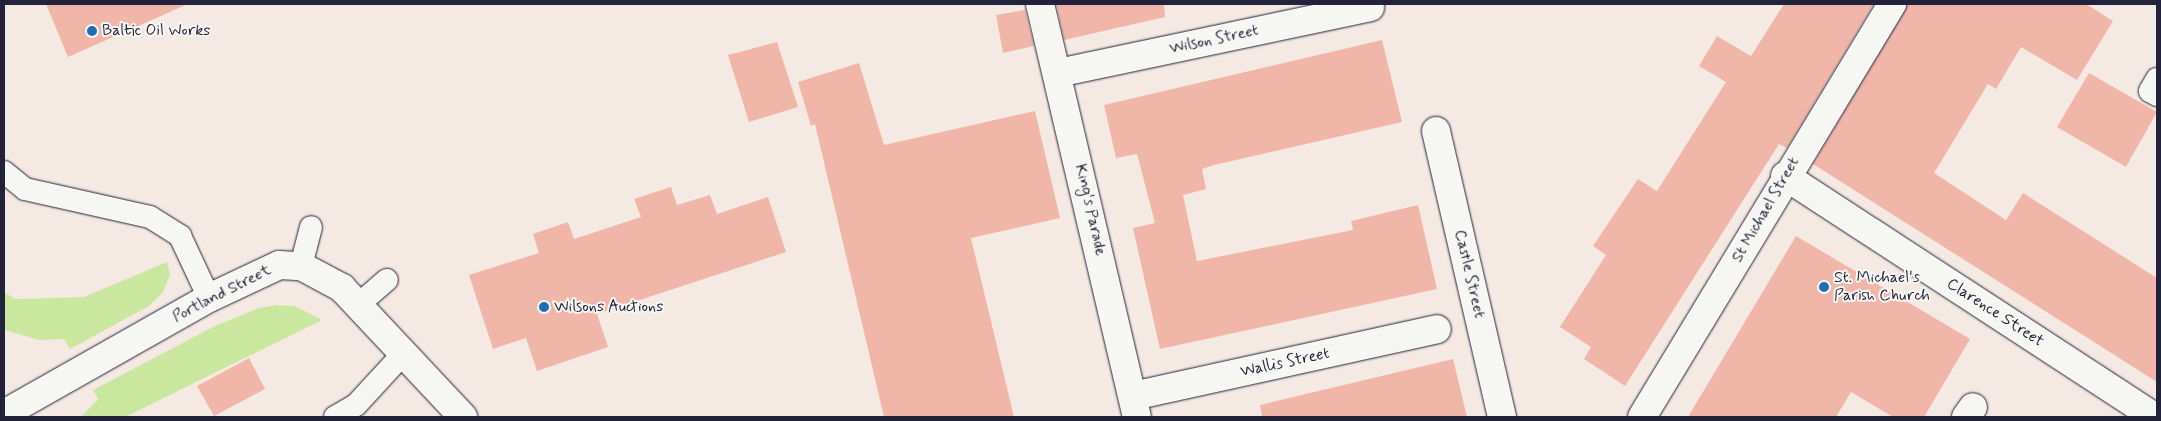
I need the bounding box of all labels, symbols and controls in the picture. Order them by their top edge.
place label: Baltic Oil Works [102,21,211,41]
street label: Wilson Street [1167,21,1261,59]
marker: Baltic Oil Works [86,25,98,37]
street label: St Michael Street [1727,152,1805,268]
street label: King's Parade [1070,162,1110,258]
street label: Castle Street [1449,227,1489,321]
street label: Portland Street [170,261,274,327]
place label: St. Michael's Parish Church [1834,268,1930,306]
street label: Clarence Street [1943,275,2047,351]
marker: St. Michael's Parish Church [1818,281,1830,293]
place label: Wilsons Auctions [554,297,662,317]
marker: Wilsons Auctions [538,301,550,313]
street label: Wallis Street [1237,344,1333,382]

